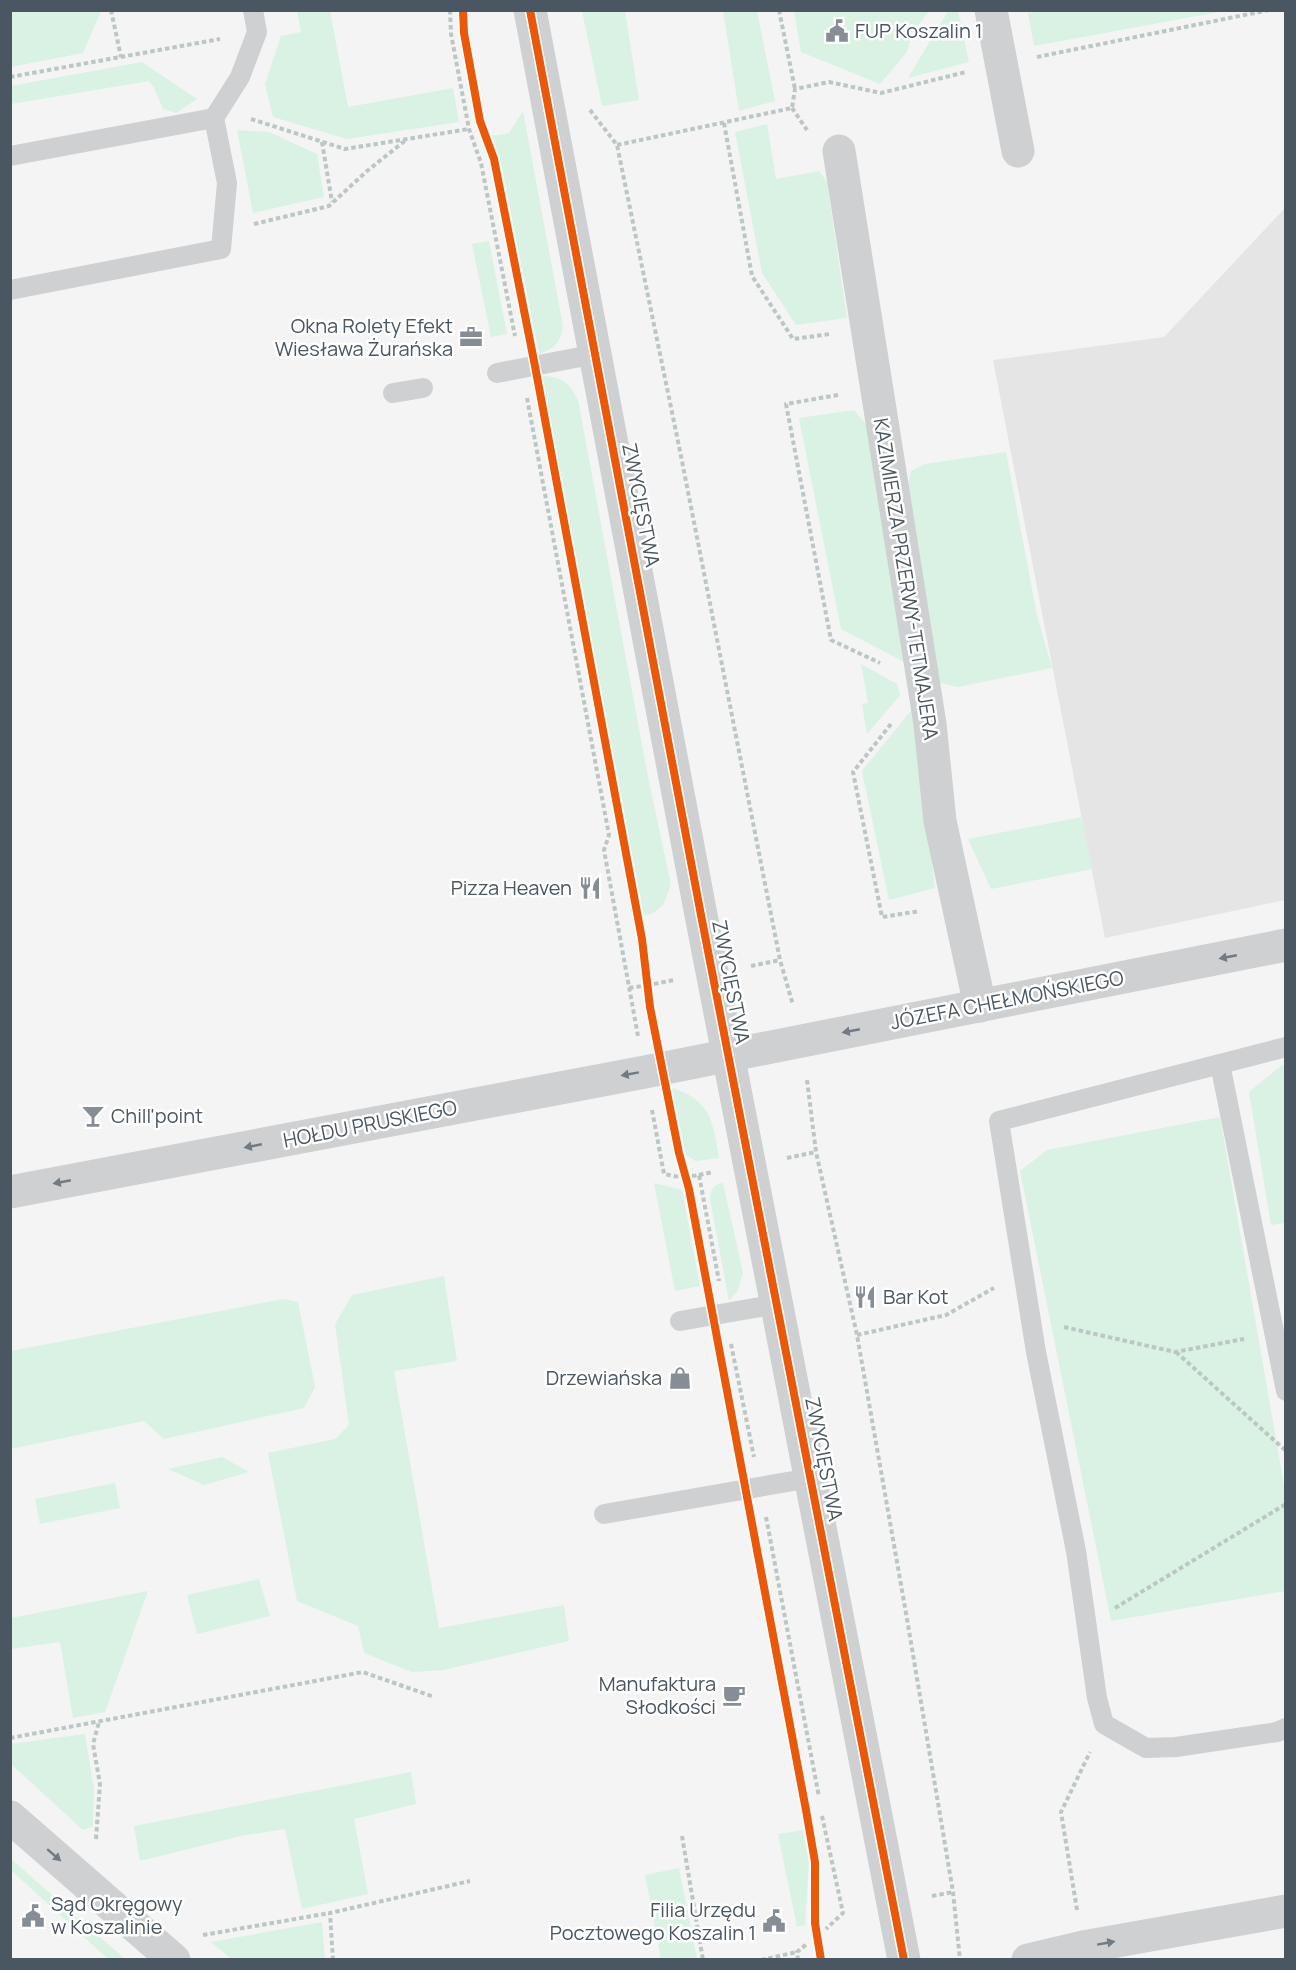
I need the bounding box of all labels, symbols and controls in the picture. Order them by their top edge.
place label: FUP Koszalin 1 [855,17,983,44]
public building icon: FUP Koszalin 1 [824,18,850,44]
place label: Okna Rolety Efekt Wiesława Żurańska [275,312,453,362]
office icon: Okna Rolety Efekt Wiesława Żurańska [458,324,484,350]
street label: KAZIMIERZA PRZERWY-TETMAJERA [868,416,945,742]
street label: ZWYCIĘSTWA [616,441,667,570]
place label: Pizza Heaven [451,874,572,901]
restaurant icon: Pizza Heaven [577,875,603,901]
street label: ZWYCIĘSTWA [706,918,757,1047]
one-way arrow [1218,953,1237,962]
street label: JÓZEFA CHEŁMOŃSKIEGO [888,964,1126,1035]
one-way arrow [842,1027,861,1036]
one-way arrow [621,1070,640,1079]
street label: HOŁDU PRUSKIEGO [281,1093,459,1154]
place label: Chill'point [111,1102,203,1129]
bar icon: Chill'point [80,1103,106,1129]
one-way arrow [243,1142,262,1151]
one-way arrow [52,1178,71,1187]
place label: Bar Kot [883,1283,949,1310]
restaurant icon: Bar Kot [852,1284,878,1310]
place label: Drzewiańska [546,1364,662,1391]
shop icon: Drzewiańska [667,1365,693,1391]
street label: ZWYCIĘSTWA [799,1395,850,1524]
place label: Manufaktura Słodkości [599,1670,716,1720]
cafe icon: Manufaktura Słodkości [721,1682,747,1708]
one-way arrow [47,1848,62,1862]
place label: Sąd Okręgowy w Koszalinie [51,1890,183,1940]
place label: Filia Urzędu Pocztowego Koszalin 1 [550,1896,756,1946]
public building icon: Sąd Okręgowy w Koszalinie [20,1903,46,1929]
public building icon: Filia Urzędu Pocztowego Koszalin 1 [761,1908,787,1934]
one-way arrow [1097,1938,1116,1947]

